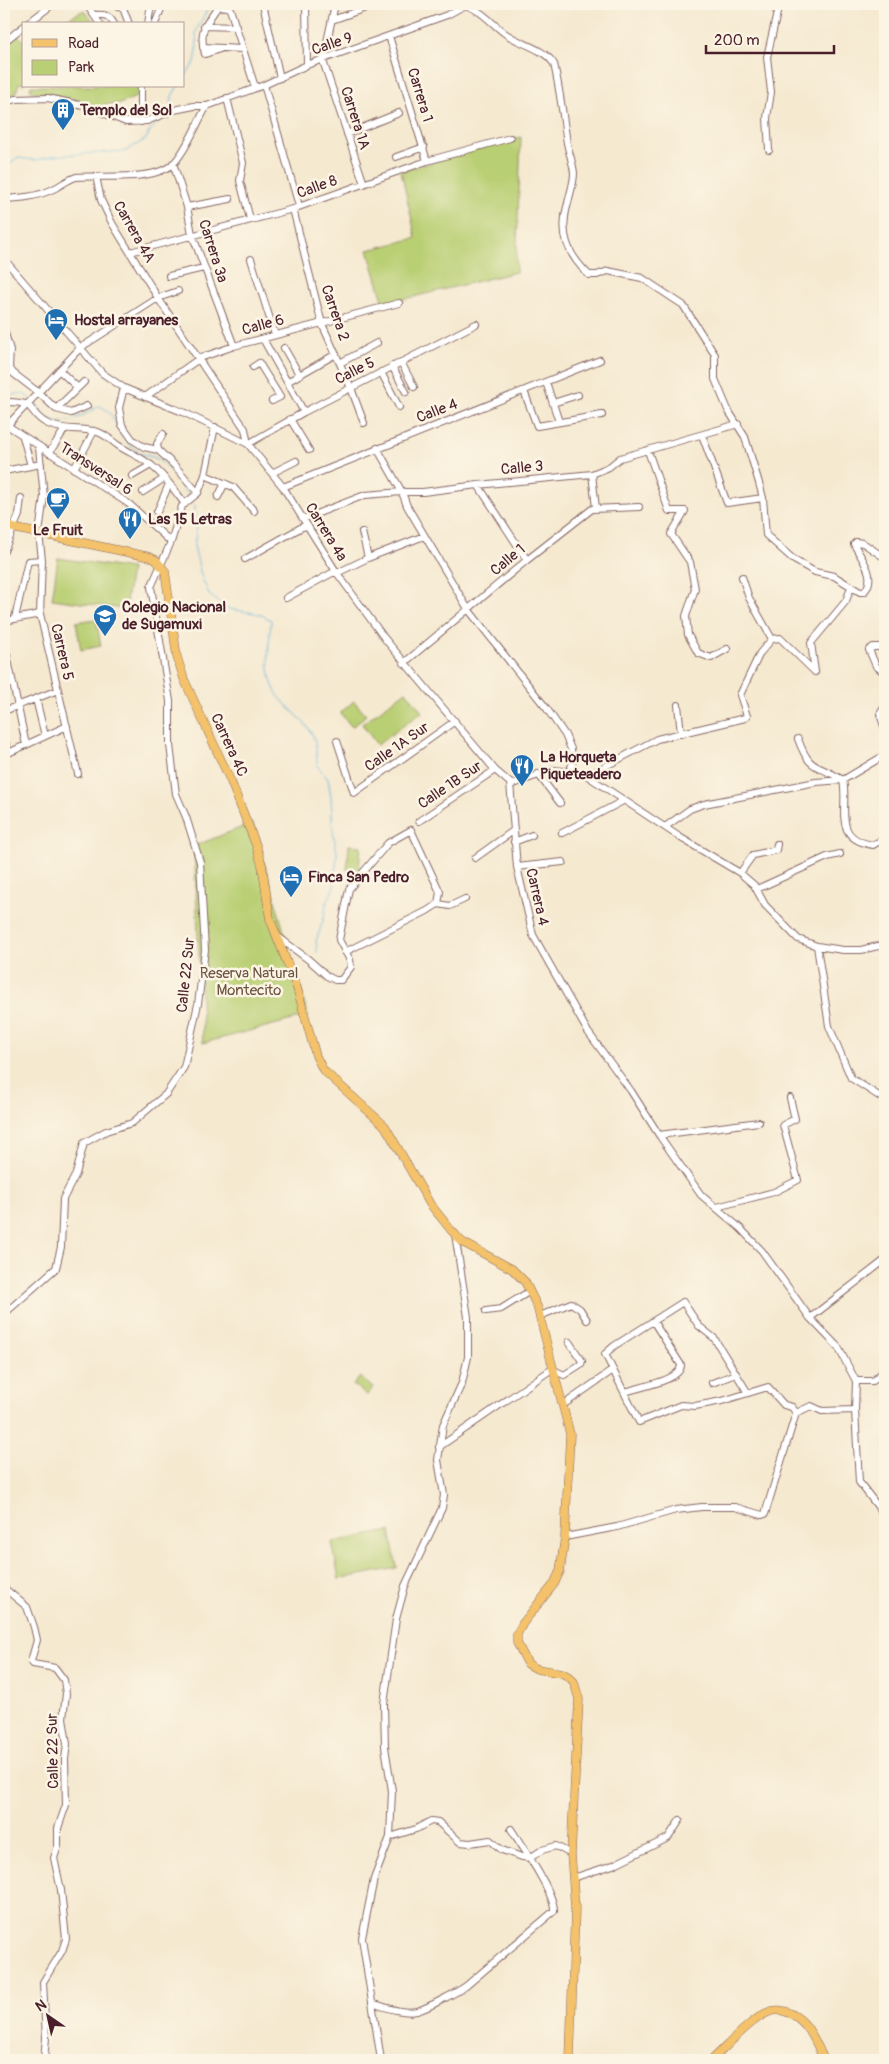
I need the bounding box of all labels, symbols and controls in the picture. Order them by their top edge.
legend [22,22,185,88]
scale bar [706,22,834,54]
street label: Calle 9 [309,28,355,60]
text: 200 m [714,31,759,50]
text: Road [68,34,99,53]
text: Park [68,58,95,77]
street label: Carrera 1 [403,66,437,124]
street label: Carrera 1A [336,84,374,152]
building icon: Templo del Sol [50,97,76,131]
place label: Templo del Sol [79,101,172,120]
street label: Calle 8 [294,171,340,203]
street label: Carrera 4A [109,198,159,266]
street label: Carrera 3ª [194,217,232,285]
street label: Carrera 2 [317,282,353,344]
hotel icon: Hostal arrayanes [43,307,69,341]
street label: Calle 6 [240,310,286,340]
place label: Hostal arrayanes [74,311,179,330]
street label: Calle 5 [332,353,378,389]
street label: Calle 4 [414,394,461,428]
street label: Transversal 6 [56,438,136,500]
street label: Calle 3 [500,457,544,479]
cafe icon: Le Fruit [45,486,71,520]
street label: Carrera 4ª [301,499,351,565]
restaurant icon: Las 15 Letras [117,506,143,540]
place label: Las 15 Letras [148,510,232,529]
place label: Le Fruit [33,521,84,540]
street label: Calle 1 [487,540,529,580]
place label: Colegio Nacional de Sugamuxi [122,598,226,634]
school or university icon: Colegio Nacional de Sugamuxi [92,603,118,637]
street label: Carrera 5 [46,622,78,682]
street label: Carrera 4C [206,710,252,780]
street label: Calle 1A Sur [361,717,433,776]
place label: La Horqueta Piqueteadero [540,748,621,784]
restaurant icon: La Horqueta Piqueteadero [509,753,535,787]
street label: Calle 1B Sur [414,756,486,813]
hotel icon: Finca San Pedro [278,864,304,898]
street label: Carrera 4 [521,866,553,928]
place label: Finca San Pedro [308,868,409,887]
street label: Calle 22 Sur [173,936,199,1014]
park label: Reserva Natural Montecito [200,964,298,1000]
street label: Calle 22 Sur [43,1712,63,1789]
north arrow [22,1992,72,2042]
text: N [32,1996,50,2015]

